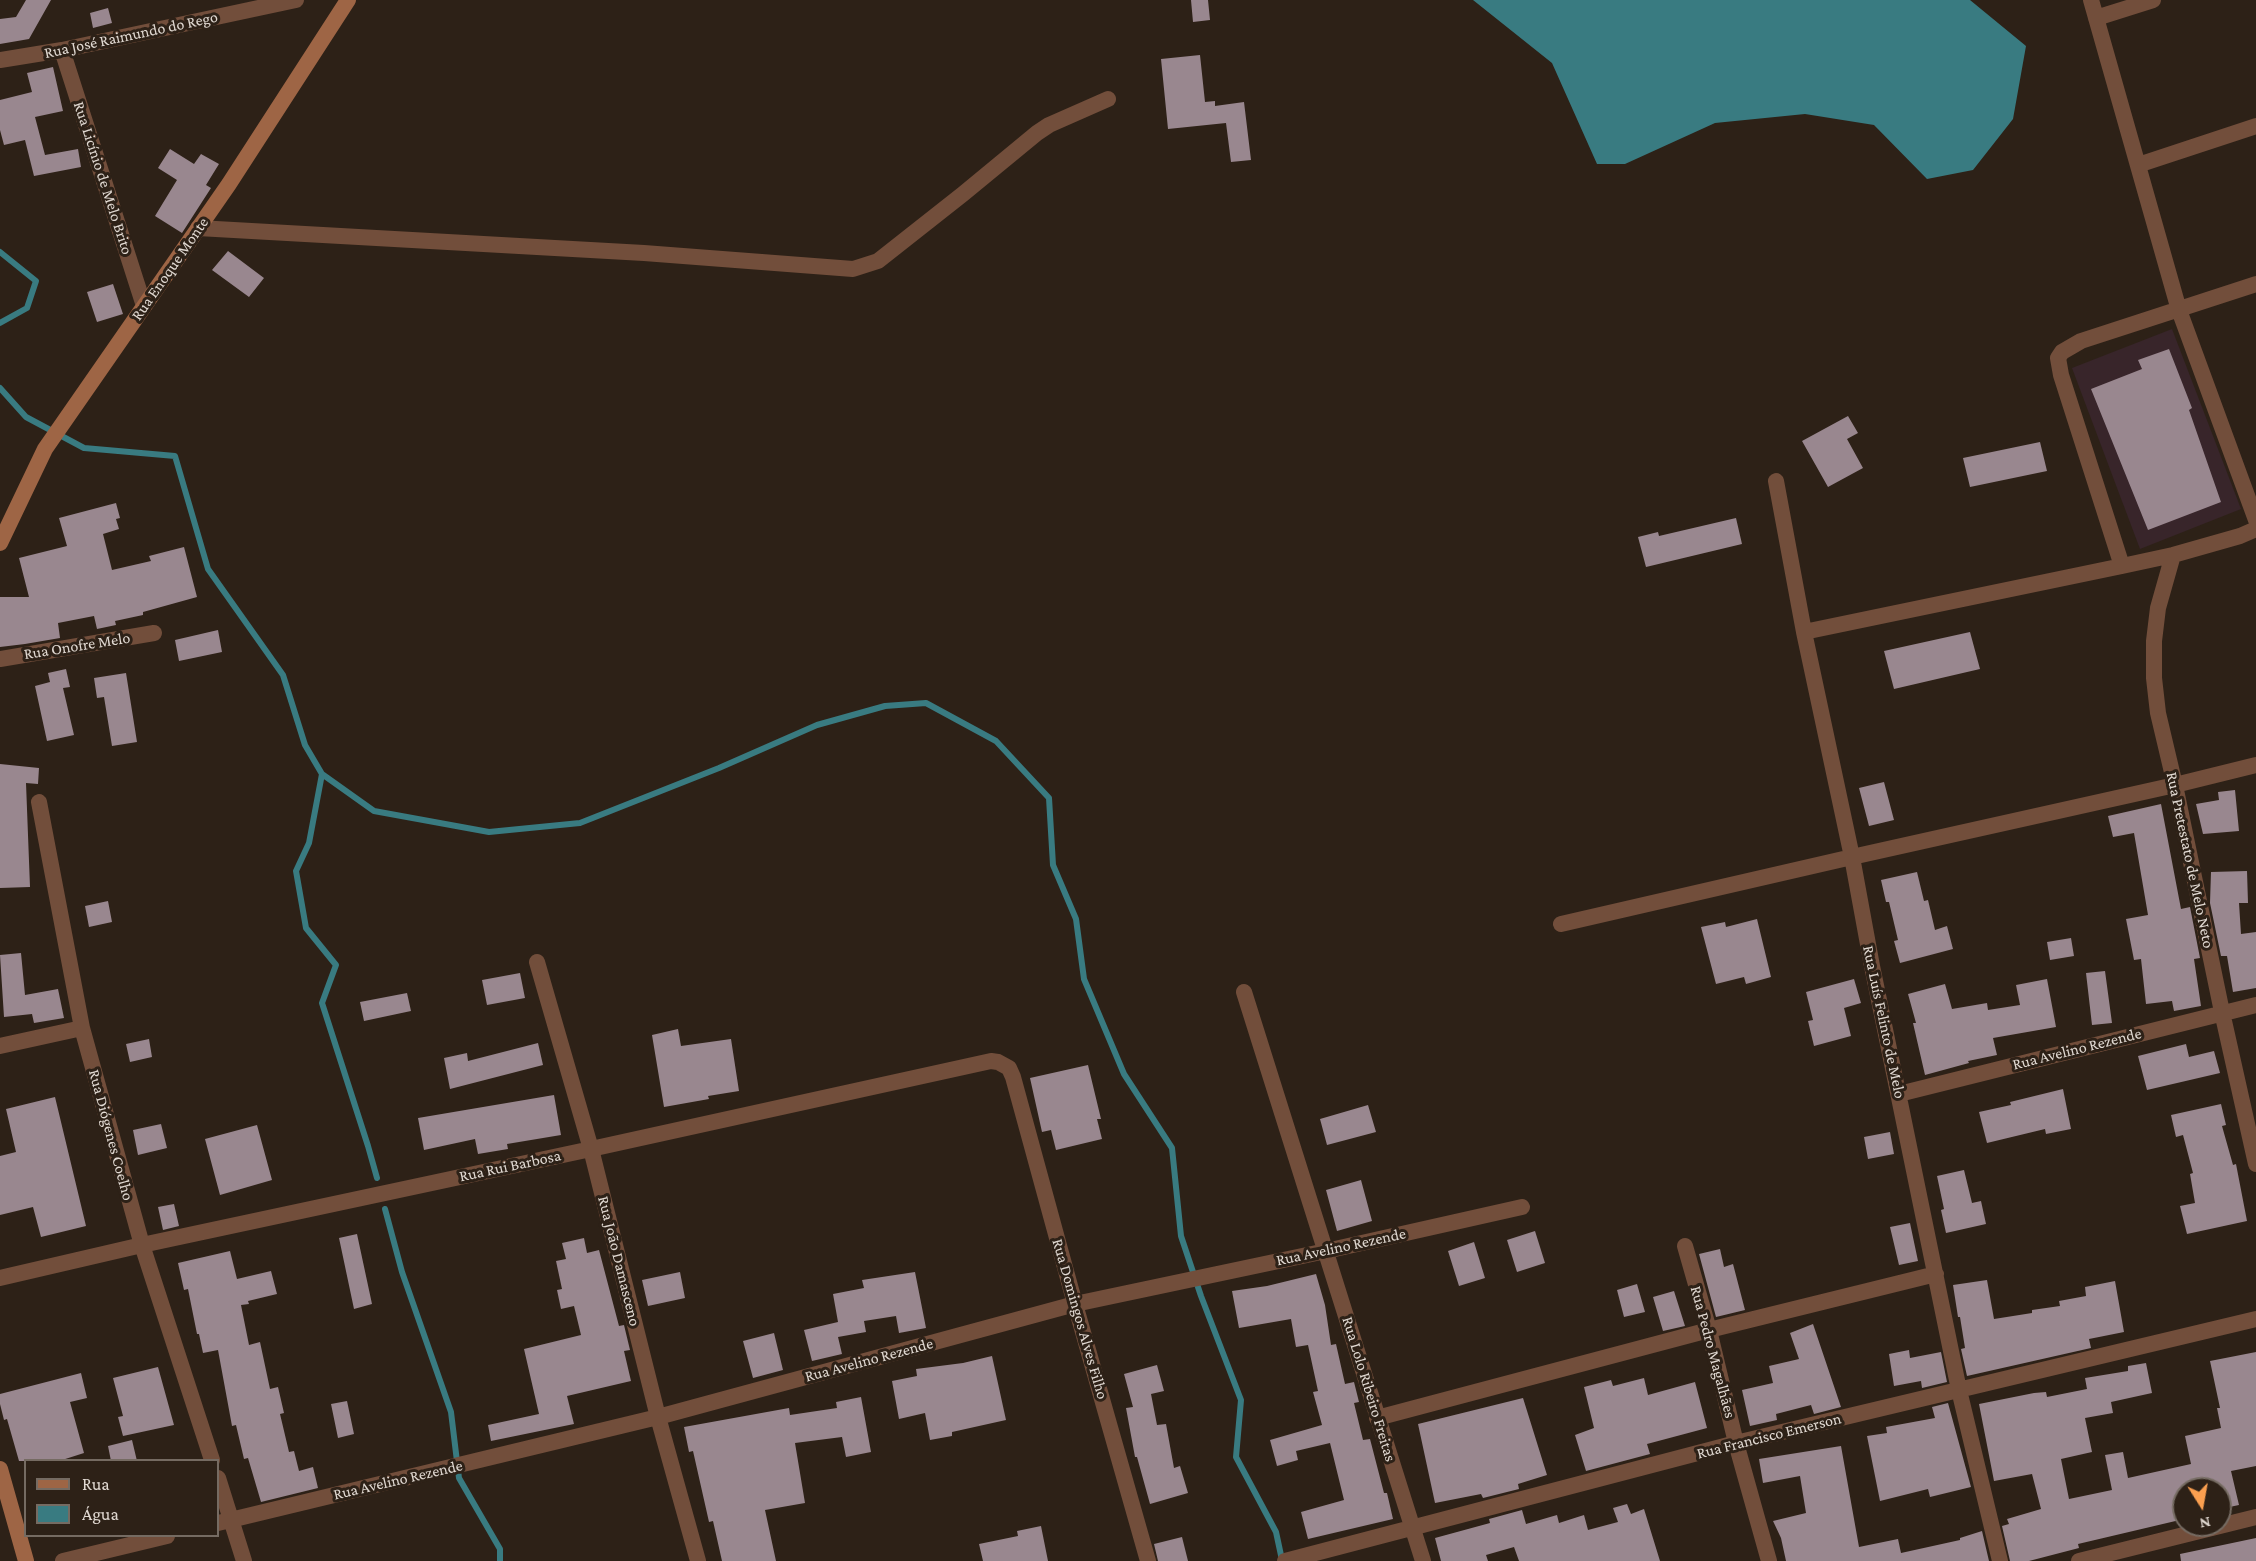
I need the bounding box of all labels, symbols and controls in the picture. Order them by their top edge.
street label: Rua José Raimundo do Rego [43,7,219,63]
street label: Rua Licínio de Melo Brito [69,99,137,257]
street label: Rua Enoque Monte [127,214,213,324]
street label: Rua Onofre Melo [22,628,132,664]
street label: Rua Pretestato de Melo Neto [2162,770,2218,950]
street label: Rua Luís Felinto de Melo [1858,944,1910,1100]
street label: Rua Avelino Rezende [2011,1024,2143,1074]
street label: Rua Diógenes Coelho [84,1067,138,1203]
street label: Rua Rui Barbosa [457,1146,563,1186]
street label: Rua João Damasceno [594,1194,644,1328]
street label: Rua Avelino Rezende [1274,1224,1408,1270]
street label: Rua Domingos Alves Filho [1048,1236,1112,1402]
street label: Rua Pedro Magalhães [1686,1284,1740,1420]
street label: Rua Lolo Ribeiro Freitas [1338,1314,1400,1464]
street label: Rua Avelino Rezende [803,1334,935,1386]
street label: Rua Francisco Emerson [1695,1409,1843,1463]
street label: Rua Avelino Rezende [332,1456,464,1504]
legend [24,1459,219,1537]
text: Rua [82,1474,110,1494]
north arrow [2172,1477,2232,1537]
text: Água [82,1504,119,1524]
text: N [2198,1514,2212,1533]

